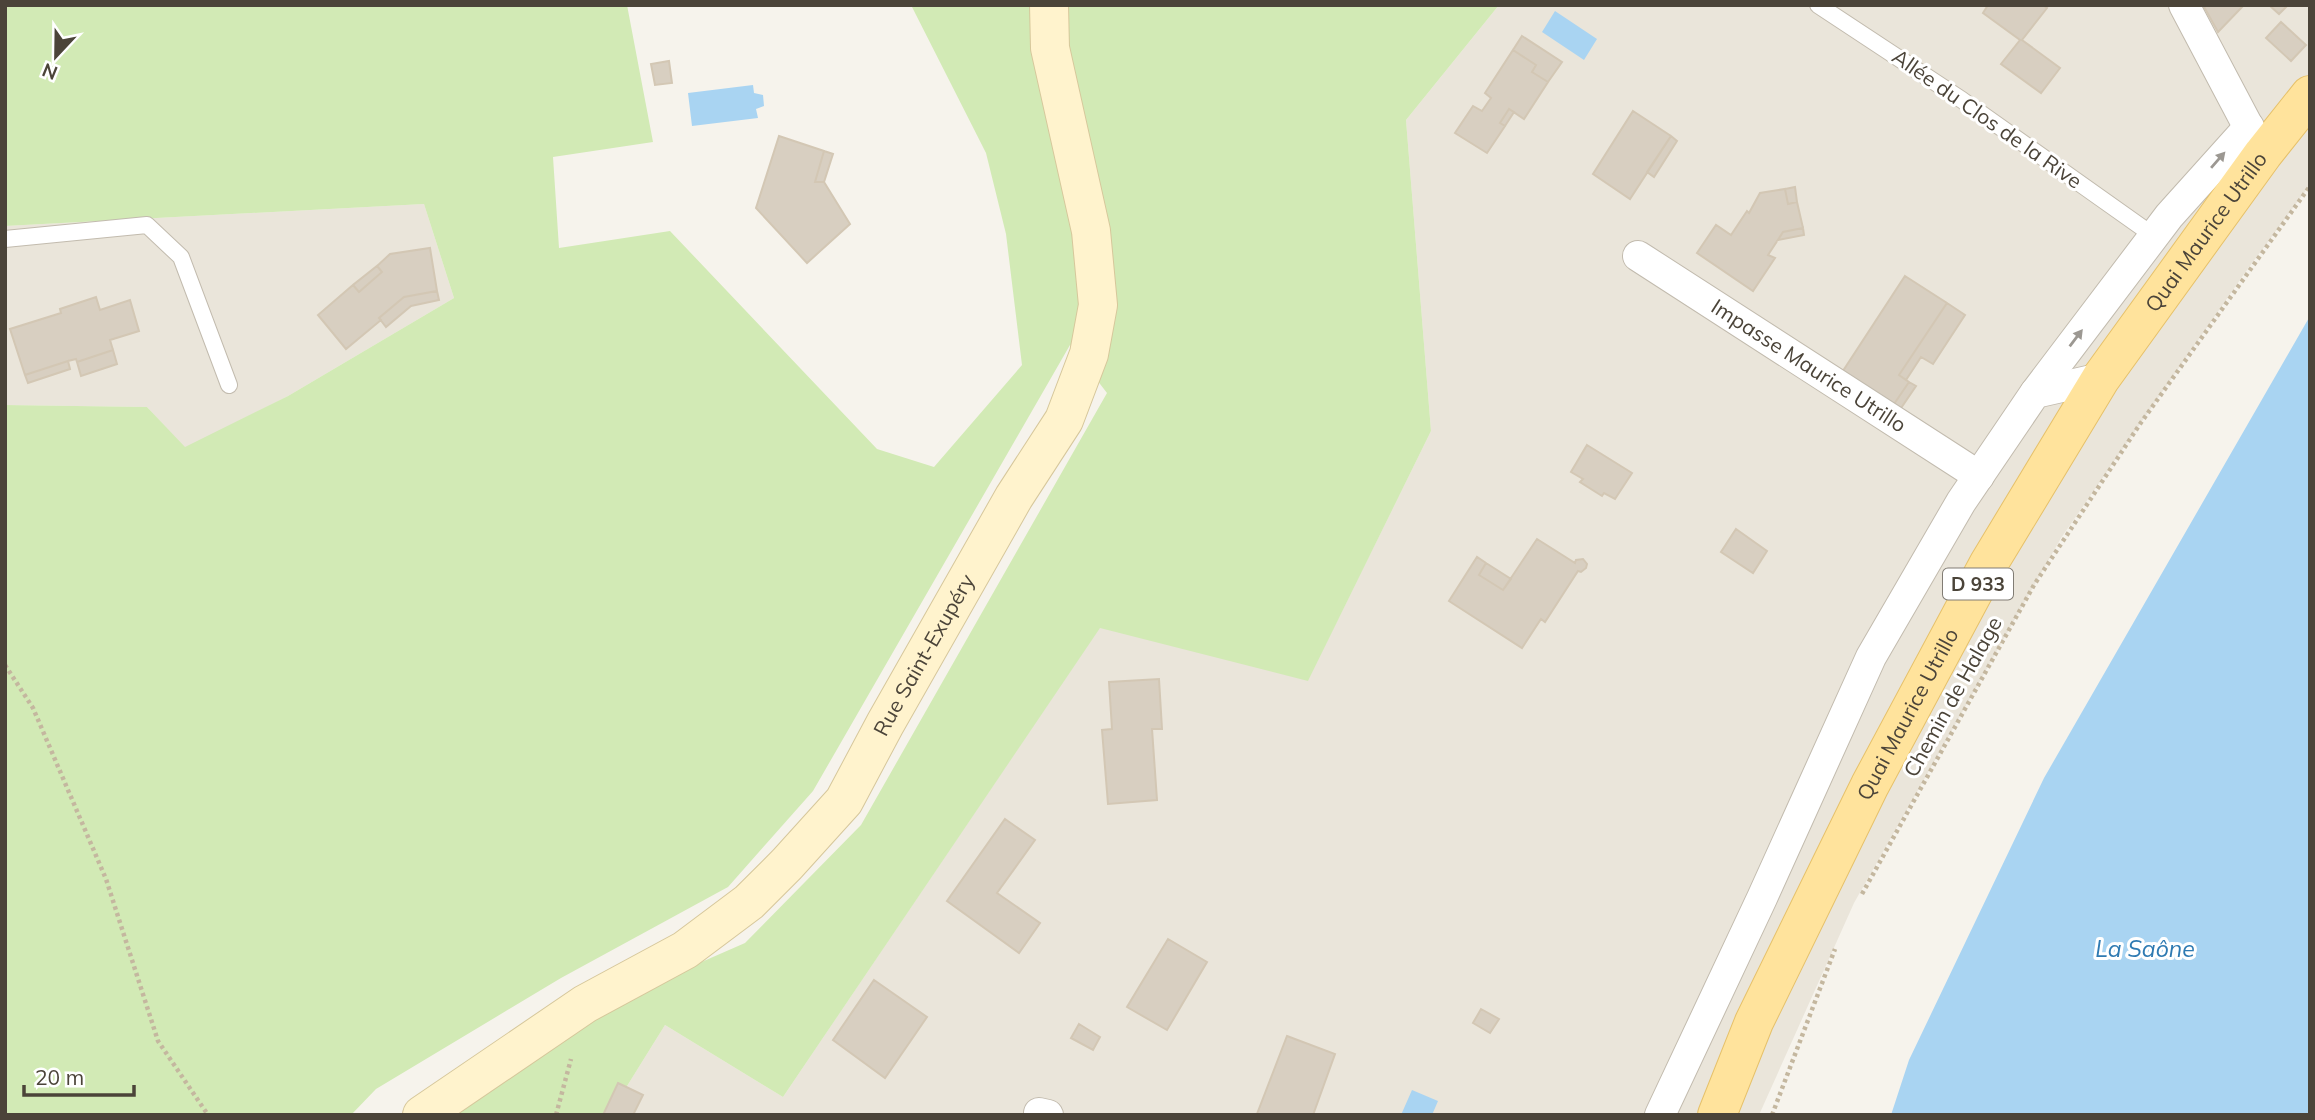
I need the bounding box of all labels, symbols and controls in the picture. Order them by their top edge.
north arrow [21,21,91,91]
street label: Allée du Clos de la Rive [1888,43,2087,194]
text: N [38,58,61,86]
street label: Quai Maurice Utrillo [2139,147,2272,317]
one-way arrow [2210,151,2226,169]
street label: Impasse Maurice Utrillo [1707,293,1911,438]
one-way arrow [2069,329,2083,347]
road number: D 933 [1943,568,2013,600]
street label: Rue Saint-Exupéry [867,569,980,740]
street label: Chemin de Halage [1897,612,2007,781]
street label: Quai Maurice Utrillo [1851,624,1964,804]
water label: La Saône [2095,934,2195,963]
scale bar [24,1054,135,1098]
text: 20 m [35,1064,84,1090]

